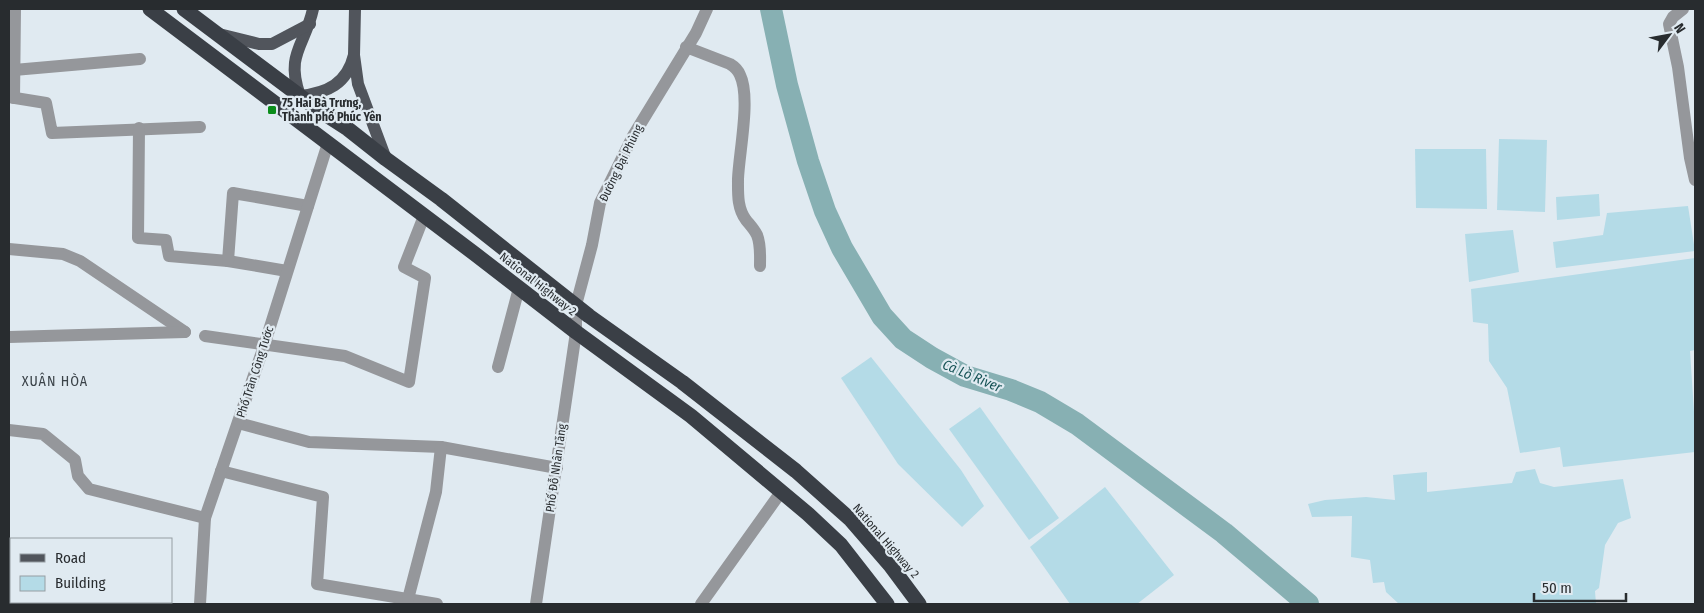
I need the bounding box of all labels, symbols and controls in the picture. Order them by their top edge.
north arrow [1644,10,1694,60]
text: N [1670,20,1689,36]
place label: 75 Hai Bà Trưng, Thành phố Phúc Yên [282,96,382,124]
marker: 75 Hai Bà Trưng, Thành phố Phúc Yên [266,104,278,116]
street label: Đường Đại Phùng [596,122,646,204]
street label: National Highway 2 [497,250,579,318]
street label: Phố Trần Công Tước [233,324,276,420]
water label: Cà Lồ River [940,355,1006,396]
district label: XUÂN HÒA [22,372,88,390]
street label: Phố Đỗ Nhân Tăng [542,422,569,513]
street label: National Highway 2 [850,501,922,581]
legend [10,538,172,603]
text: Road [55,549,86,567]
scale bar [1534,570,1626,602]
text: Building [55,574,106,592]
text: 50 m [1542,579,1572,597]

